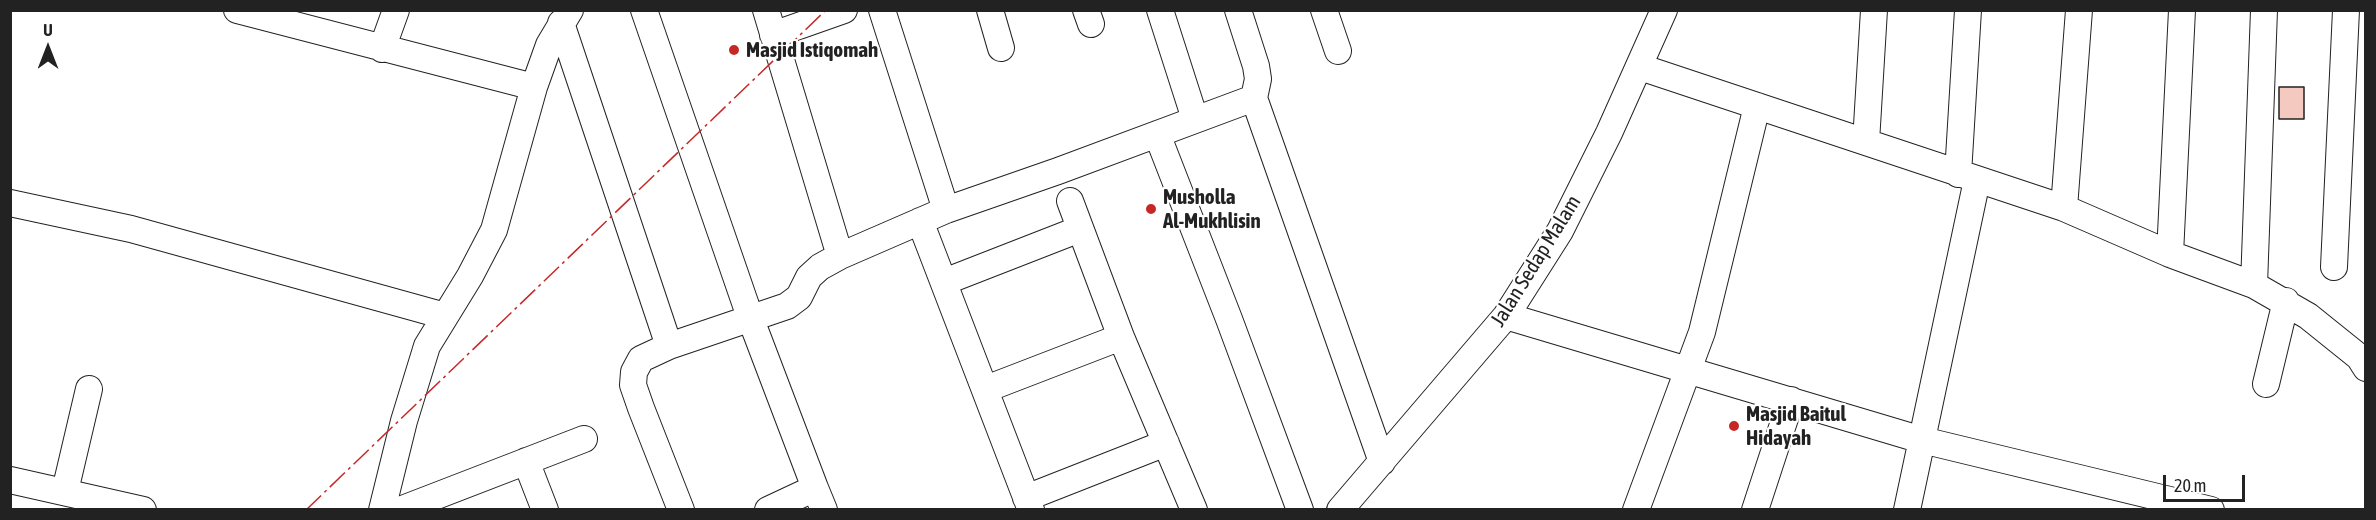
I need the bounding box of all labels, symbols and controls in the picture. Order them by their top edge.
north arrow [18,18,78,78]
text: U [43,21,53,39]
place label: Masjid Istiqomah [746,37,878,63]
marker: Masjid Istiqomah [727,43,741,57]
place label: Musholla Al-Mukhlisin [1163,184,1261,234]
street label: Jalan Sedap Malam [1486,191,1586,331]
marker: Musholla Al-Mukhlisin [1144,202,1158,216]
place label: Masjid Baitul Hidayah [1746,401,1846,451]
marker: Masjid Baitul Hidayah [1727,419,1741,433]
scale bar [2166,463,2248,501]
text: 20 m [2174,475,2206,496]

